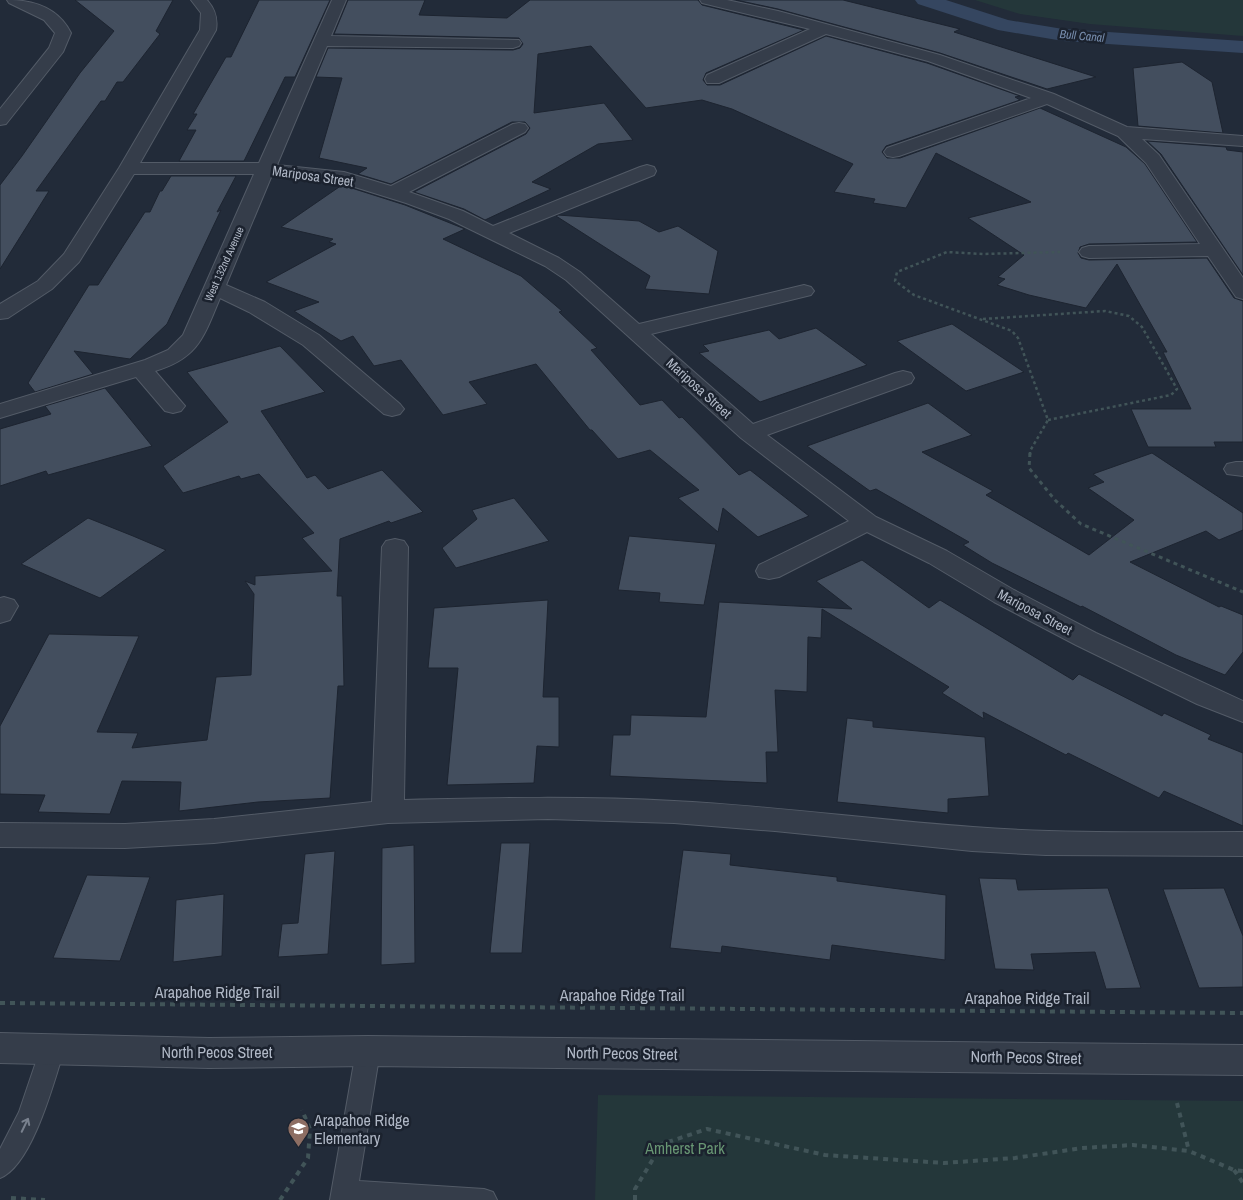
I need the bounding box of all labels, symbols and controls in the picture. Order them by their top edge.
water label: Bull Canal [1059,26,1106,46]
street label: Mariposa Street [271,161,355,191]
street label: West 132nd Avenue [201,224,247,304]
street label: Mariposa Street [663,354,735,422]
street label: Mariposa Street [995,585,1075,639]
street label: Arapahoe Ridge Trail [154,981,279,1003]
street label: Arapahoe Ridge Trail [559,984,684,1006]
street label: Arapahoe Ridge Trail [964,987,1089,1009]
street label: North Pecos Street [162,1041,273,1063]
street label: North Pecos Street [566,1041,678,1065]
street label: North Pecos Street [970,1045,1082,1069]
place label: Arapahoe Ridge Elementary [313,1109,410,1149]
school or university icon: Arapahoe Ridge Elementary [286,1117,310,1148]
one-way arrow [21,1118,30,1133]
park label: Amherst Park [644,1137,725,1159]

